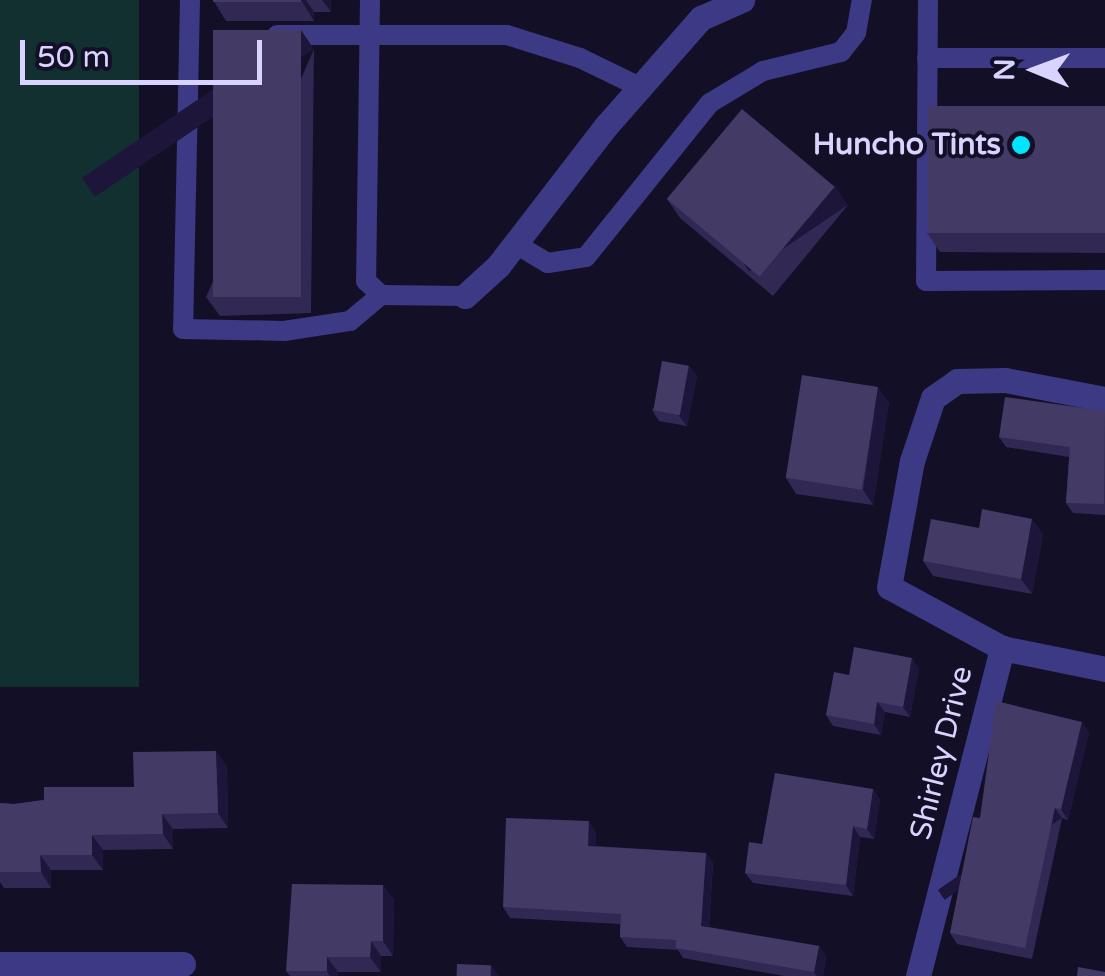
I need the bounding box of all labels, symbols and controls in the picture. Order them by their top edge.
scale bar [25,20,268,82]
north arrow [985,20,1085,120]
text: 50 m [37,39,110,76]
text: N [988,58,1022,81]
place label: Huncho Tints [813,127,1001,163]
marker: Huncho Tints [1010,134,1032,156]
street label: Shirley Drive [903,662,981,844]

